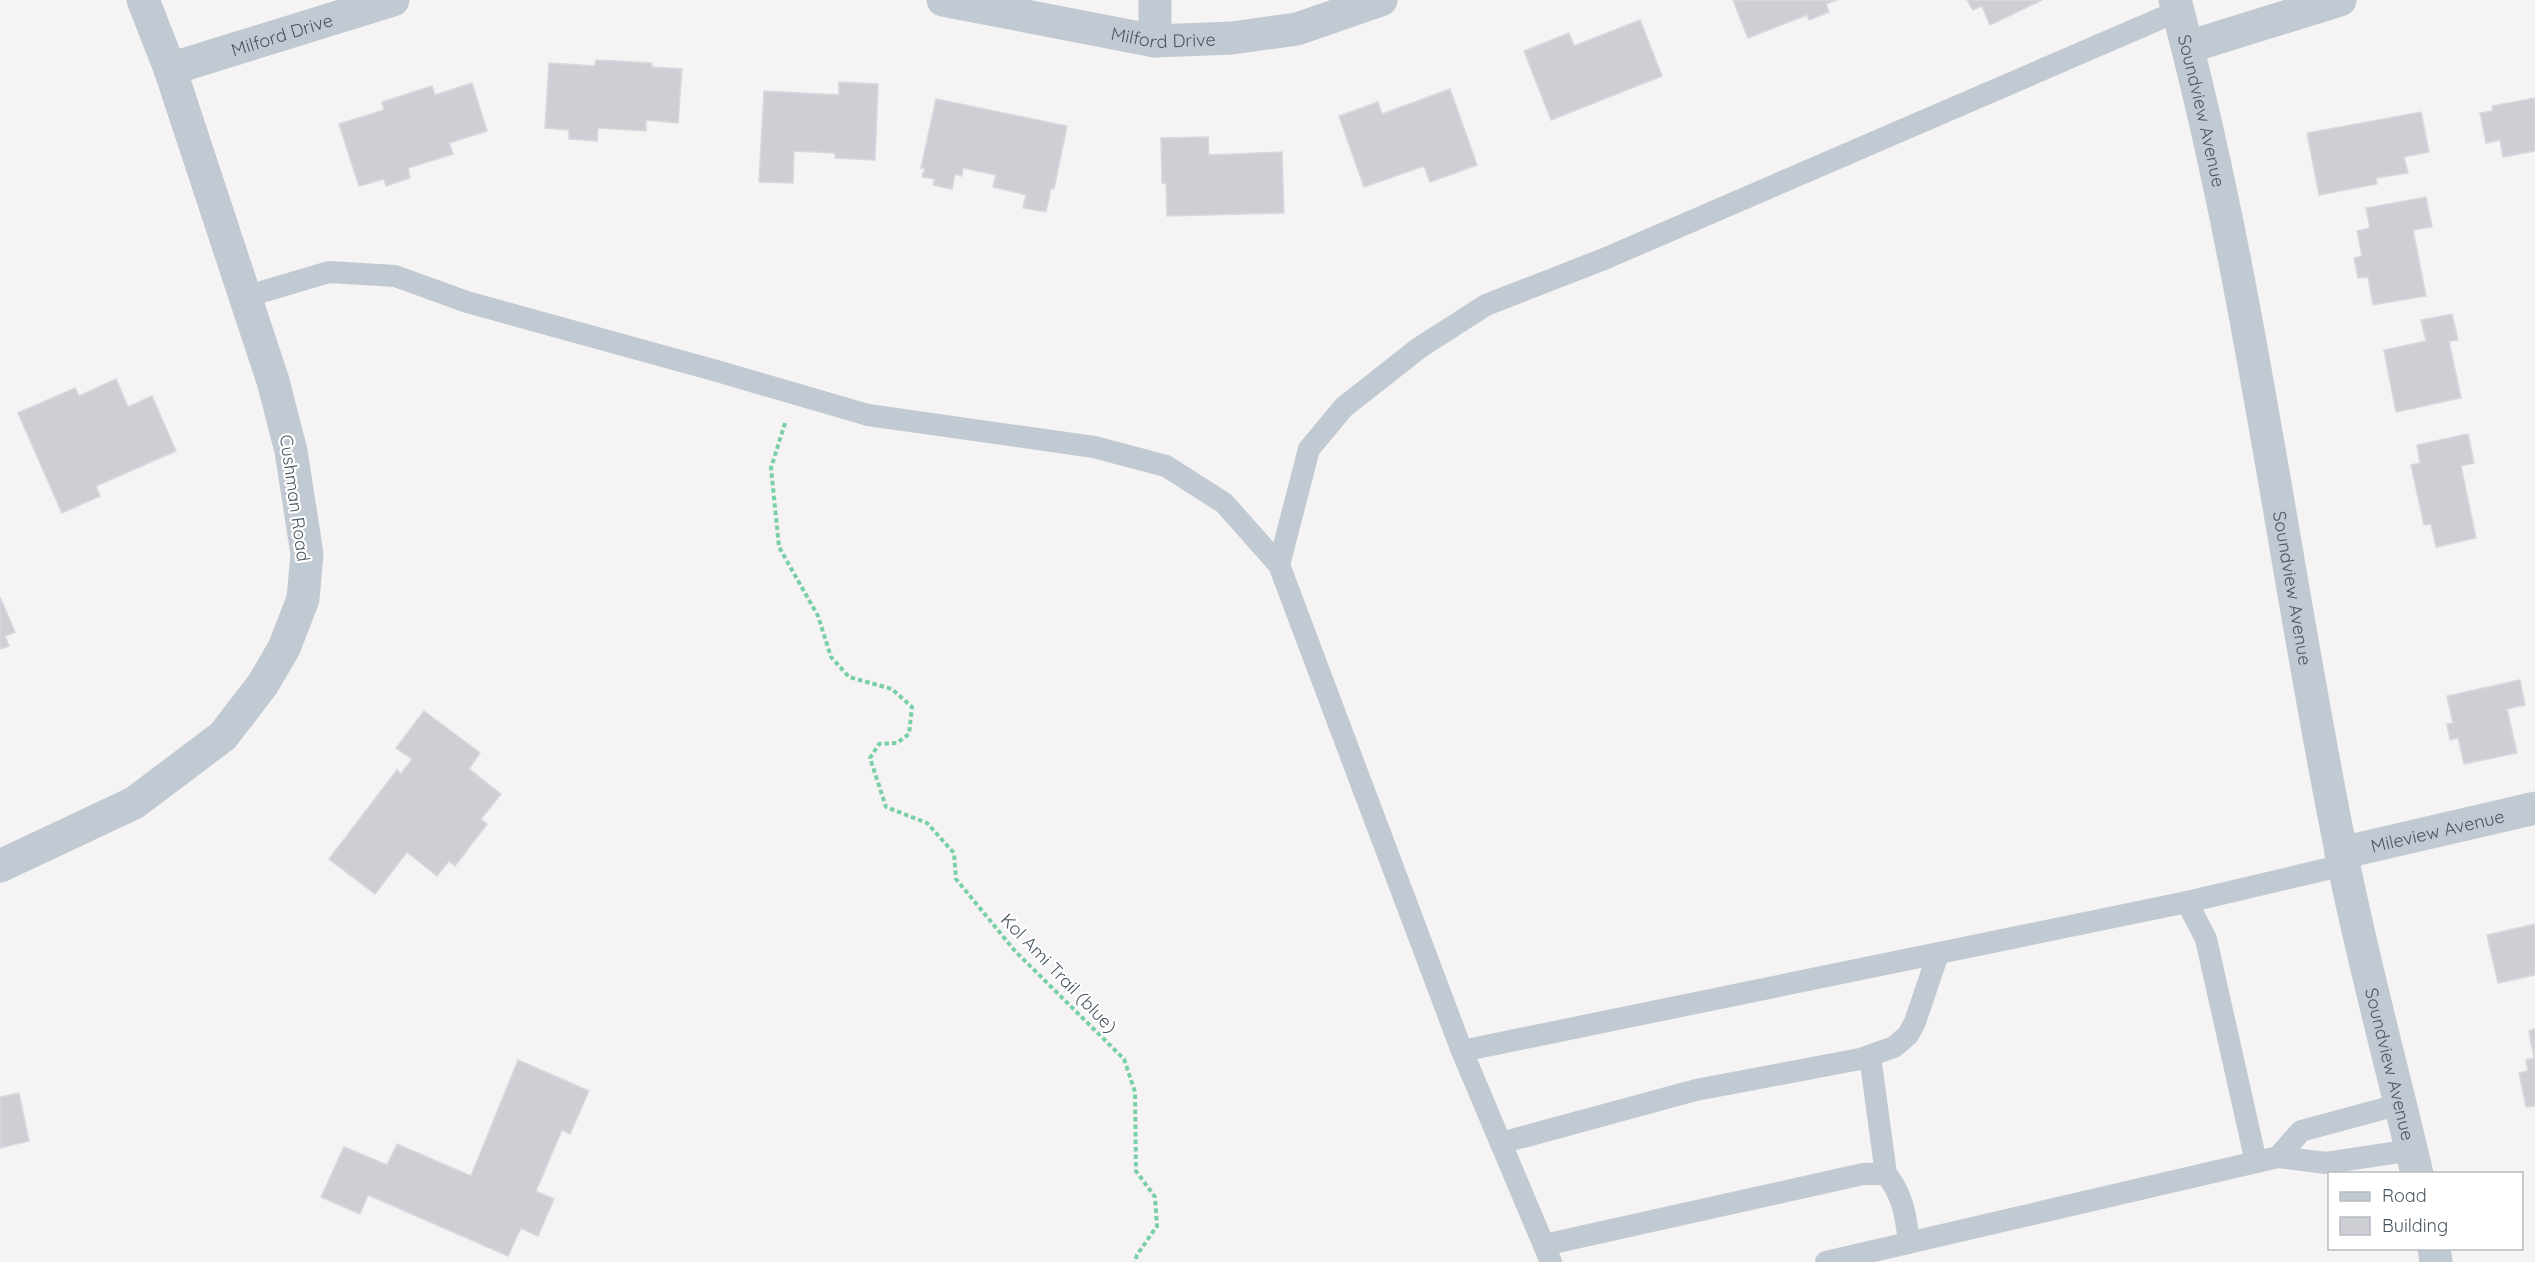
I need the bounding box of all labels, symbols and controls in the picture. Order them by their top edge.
street label: Milford Drive [228,8,335,61]
street label: Milford Drive [1109,21,1216,53]
street label: Soundview Avenue [2173,32,2231,189]
street label: Cushman Road [275,433,315,563]
street label: Soundview Avenue [2268,509,2318,667]
street label: Mileview Avenue [2368,804,2506,857]
street label: Kol Ami Trail (blue) [996,908,1122,1038]
street label: Soundview Avenue [2360,985,2420,1143]
legend [2328,1172,2523,1250]
text: Road [2382,1184,2427,1207]
text: Building [2382,1214,2448,1237]

